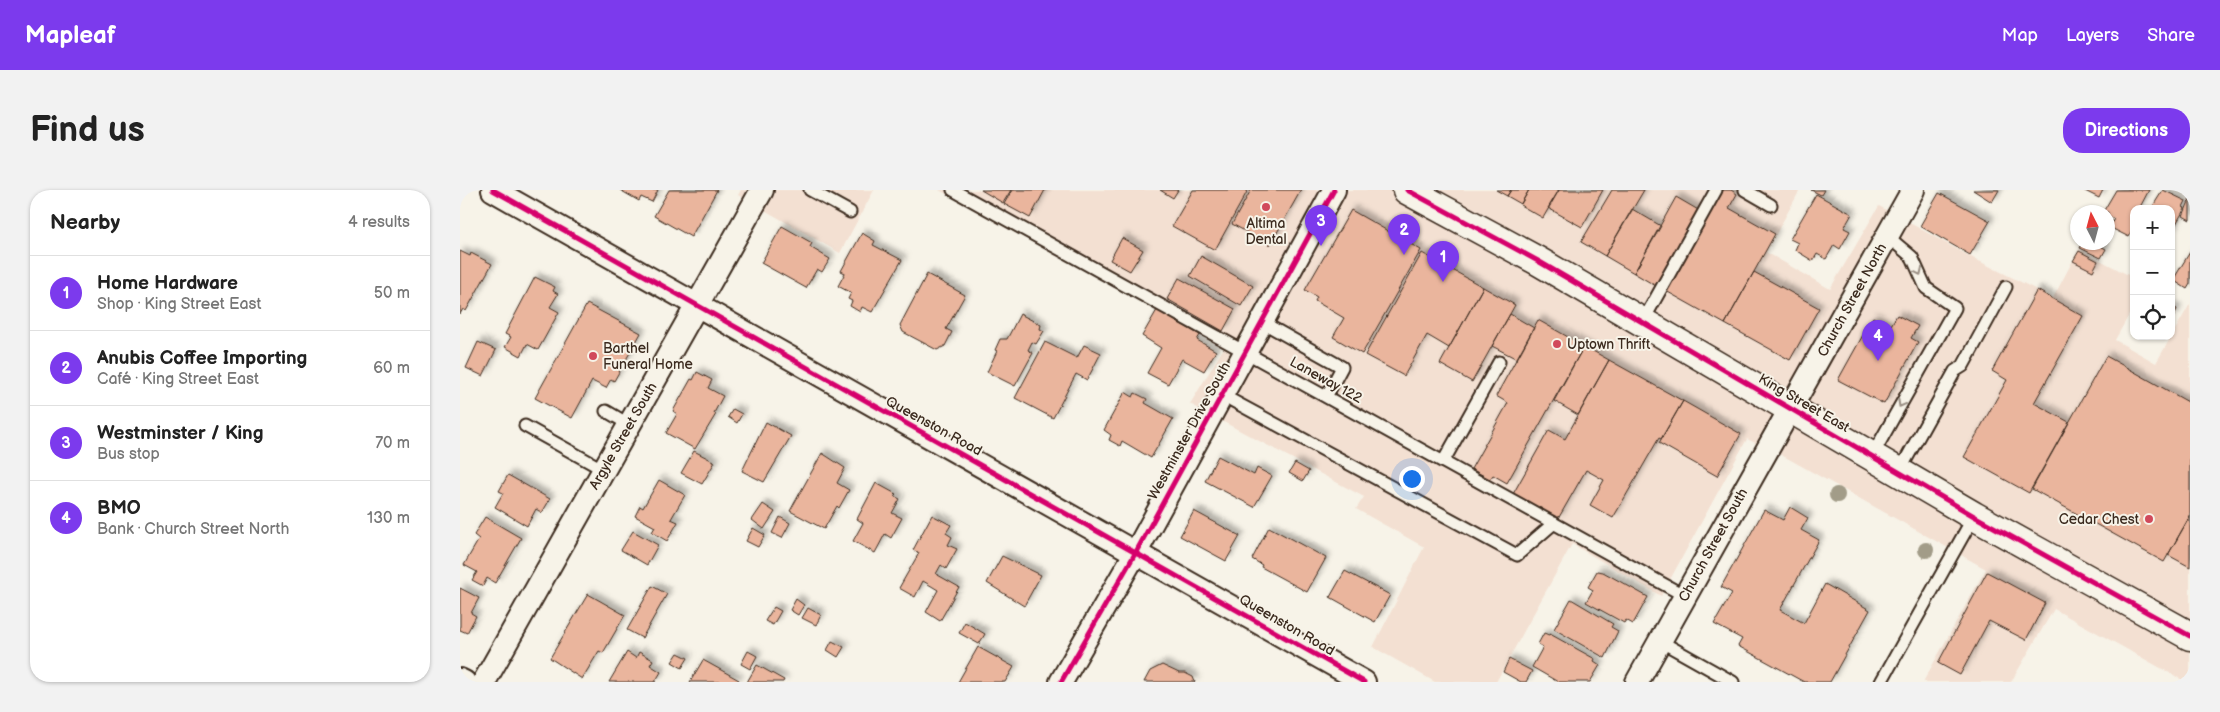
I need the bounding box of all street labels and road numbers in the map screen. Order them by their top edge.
street label: Church Street North [1814,240,1890,360]
street label: Laneway 122 [1287,353,1366,407]
street label: Westminster Drive South [1144,359,1234,503]
street label: King Street East [1755,370,1853,436]
street label: Argyle Street South [585,379,661,492]
street label: Queenston Road [883,393,985,459]
street label: Church Street South [1675,485,1751,605]
street label: Queenston Road [1236,591,1338,659]

